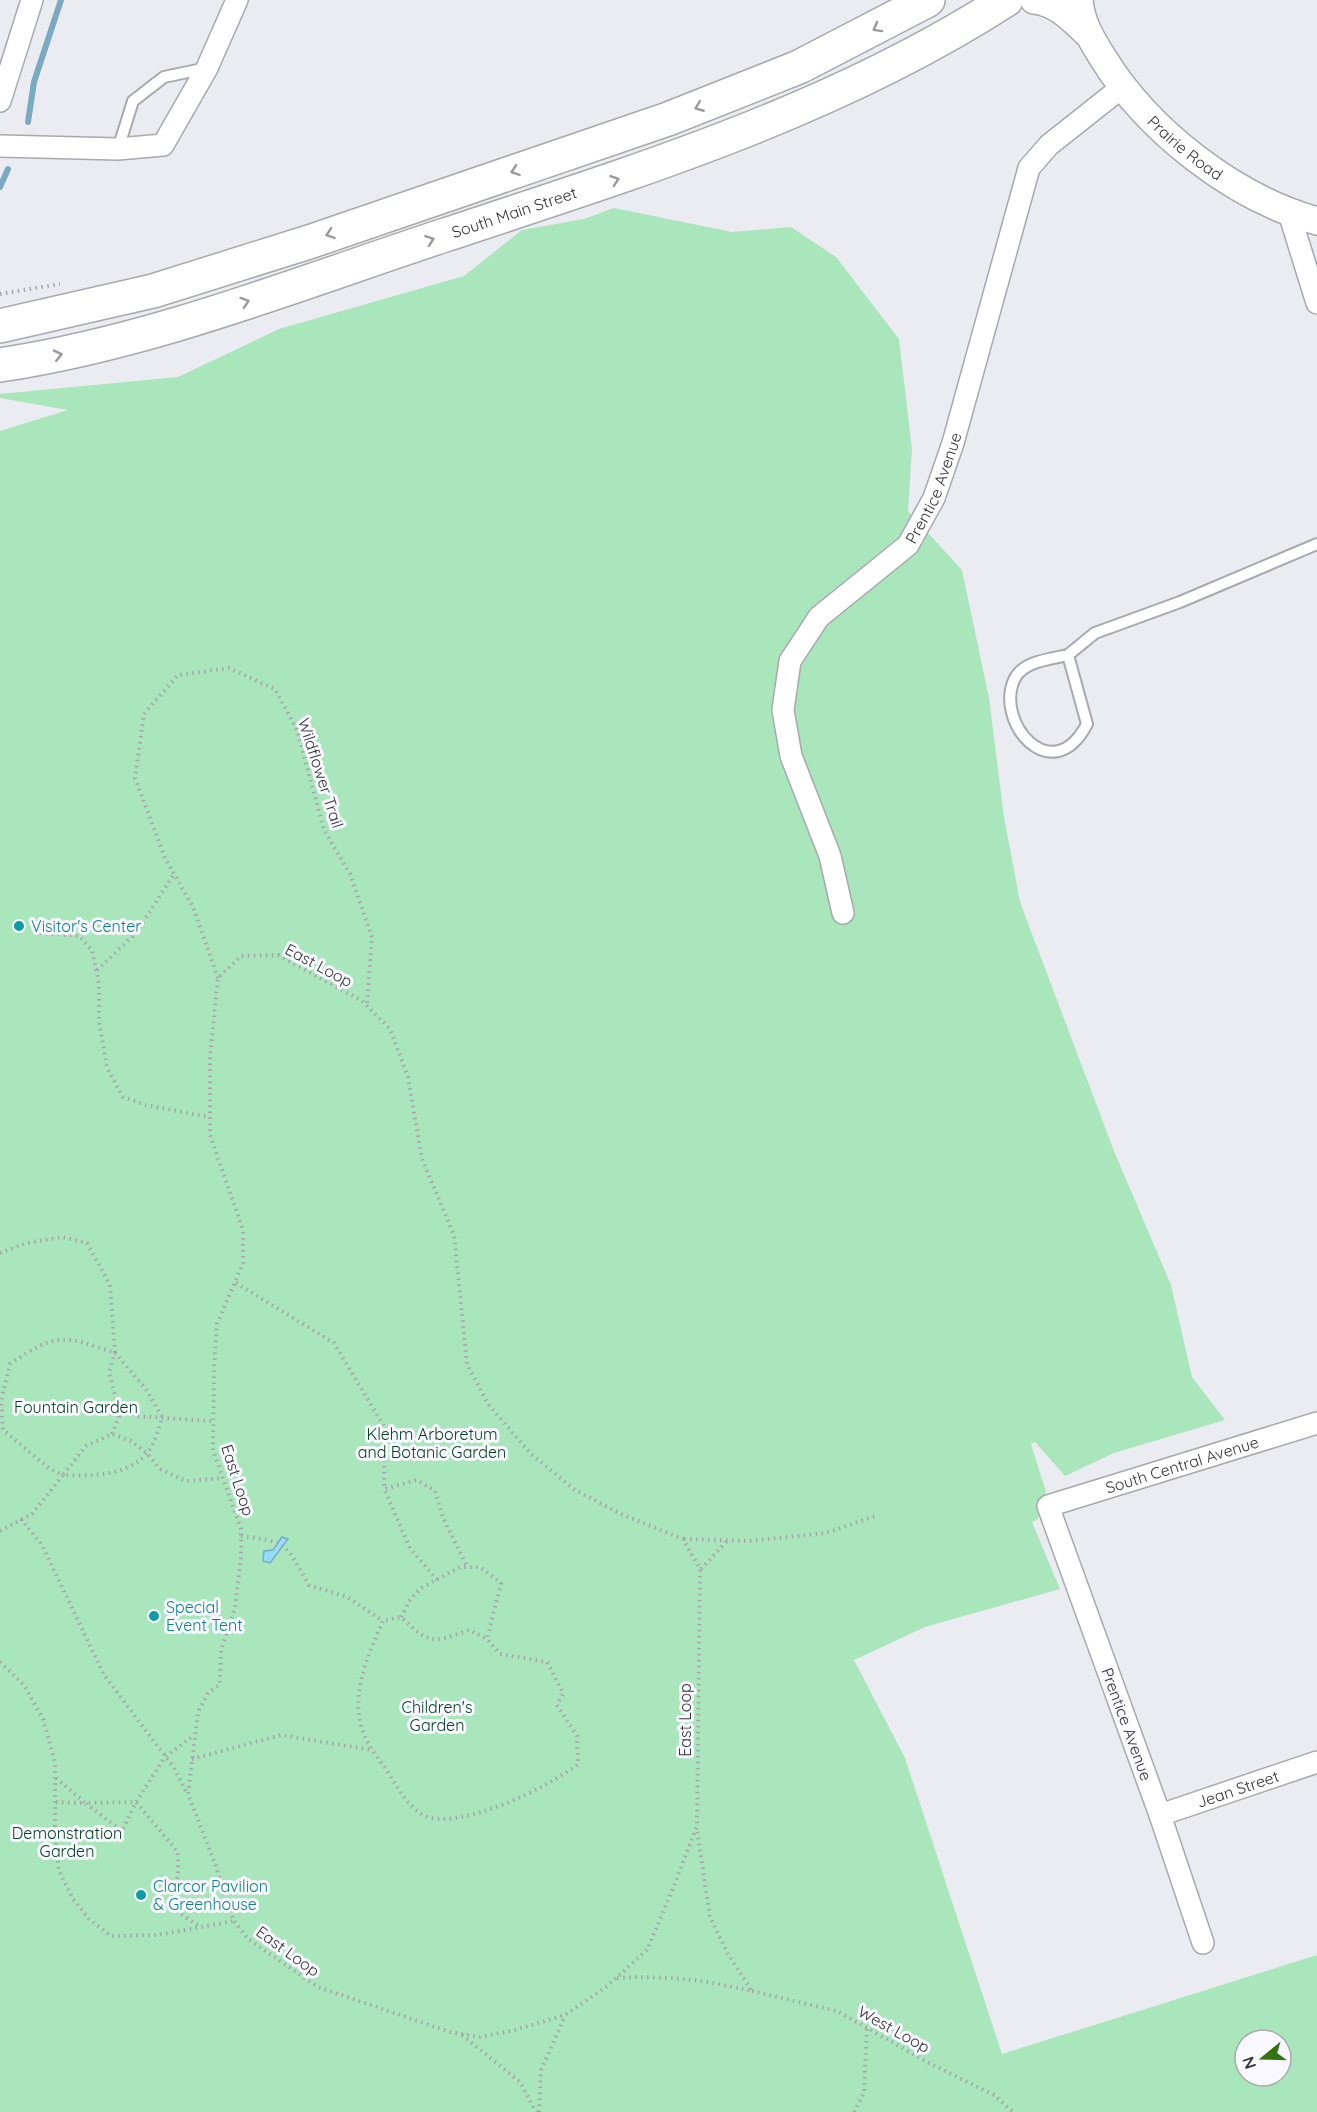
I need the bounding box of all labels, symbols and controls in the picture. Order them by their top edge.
one-way arrow [873,21,883,32]
one-way arrow [694,100,705,112]
street label: Prairie Road [1143,111,1227,185]
one-way arrow [510,164,521,176]
one-way arrow [610,174,620,187]
street label: South Main Street [449,182,579,242]
one-way arrow [325,227,336,240]
one-way arrow [424,235,435,248]
one-way arrow [239,297,250,310]
one-way arrow [52,349,62,362]
street label: Prentice Avenue [901,430,965,547]
street label: Wildflower Trail [294,716,348,830]
place label: Visitor's Center [31,916,141,936]
marker: Visitor's Center [12,919,26,933]
street label: East Loop [282,939,356,991]
park label: Fountain Garden [14,1397,138,1417]
park label: Klehm Arboretum and Botanic Garden [358,1424,506,1462]
street label: South Central Avenue [1103,1432,1261,1498]
street label: East Loop [217,1442,259,1518]
place label: Special Event Tent [166,1597,243,1635]
marker: Special Event Tent [147,1609,161,1623]
street label: Prentice Avenue [1097,1665,1157,1783]
street label: East Loop [675,1683,695,1757]
park label: Children's Garden [402,1697,472,1735]
street label: Jean Street [1194,1766,1281,1812]
park label: Demonstration Garden [12,1823,122,1861]
place label: Clarcor Pavilion & Greenhouse [153,1876,268,1914]
marker: Clarcor Pavilion & Greenhouse [134,1888,148,1902]
street label: East Loop [252,1921,324,1981]
street label: West Loop [855,2001,933,2057]
north arrow [1233,2028,1293,2088]
text: N [1237,2054,1260,2072]

